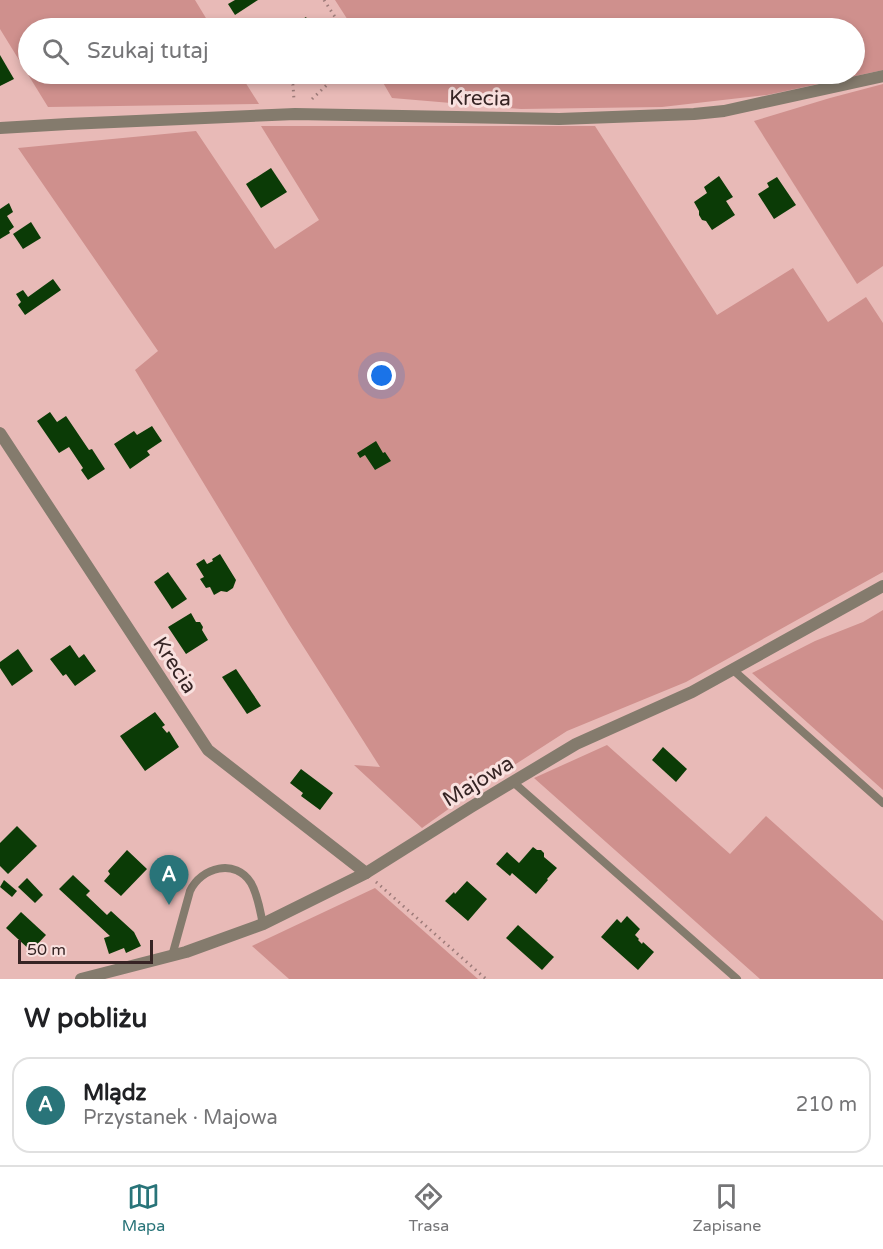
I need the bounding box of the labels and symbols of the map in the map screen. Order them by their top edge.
street label: Krecia [449,85,511,112]
your location [367,361,396,390]
street label: Krecia [147,632,202,698]
street label: Majowa [438,751,518,812]
pin: A [150,856,188,905]
scale bar [18,937,153,964]

